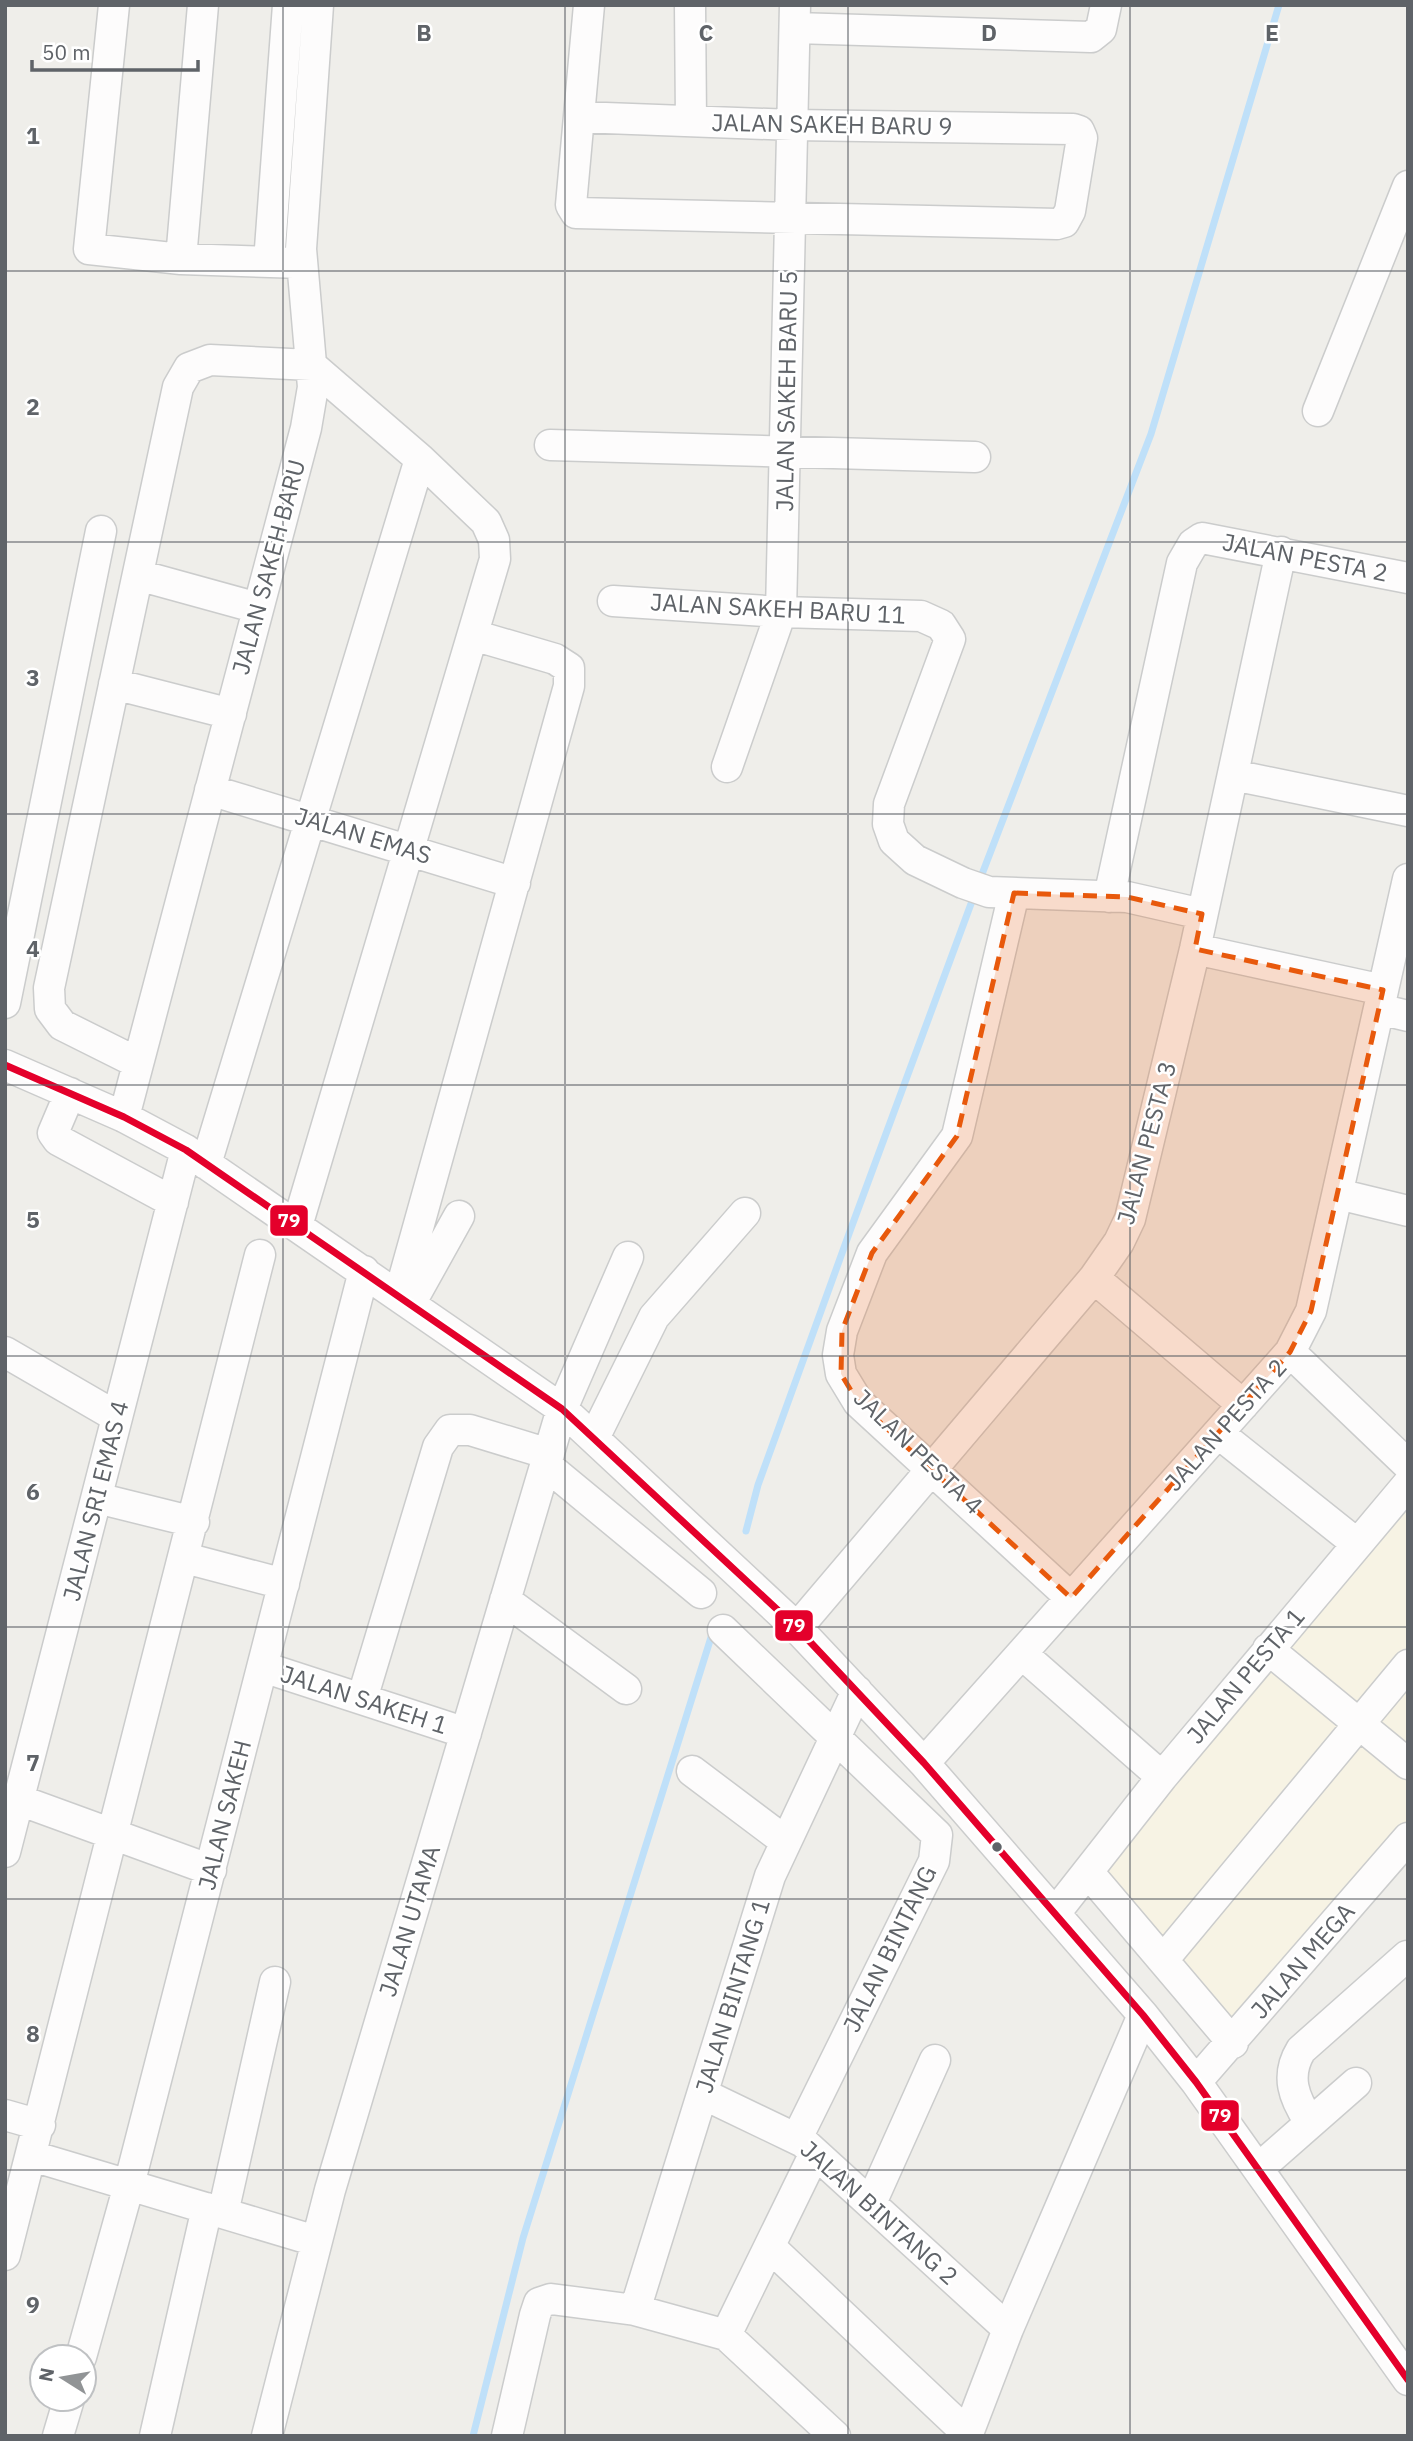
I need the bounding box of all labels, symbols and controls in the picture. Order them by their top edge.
text: B [416,17,432,47]
text: C [699,17,714,47]
text: D [981,17,997,47]
text: E [1265,17,1279,47]
scale bar [32,28,198,72]
text: 50 m [42,38,91,66]
street label: JALAN SAKEH BARU 9 [711,106,953,142]
text: 1 [26,120,40,150]
street label: JALAN SAKEH BARU 5 [768,270,804,512]
text: 2 [26,391,40,421]
street label: JALAN SAKEH BARU [224,456,312,678]
street label: JALAN PESTA 2 [1220,525,1391,589]
street label: JALAN SAKEH BARU 11 [649,585,907,631]
text: 3 [26,662,40,692]
street label: JALAN EMAS [291,799,435,871]
text: 4 [26,933,40,963]
street label: JALAN PESTA 3 [1109,1058,1183,1228]
text: 5 [26,1204,40,1234]
line badge: 79 [269,1204,309,1237]
text: 79 [278,1208,300,1232]
street label: JALAN PESTA 2 [1157,1351,1293,1497]
street label: JALAN PESTA 4 [847,1382,990,1521]
street label: JALAN SRI EMAS 4 [55,1397,135,1604]
text: 6 [26,1476,40,1506]
street label: JALAN PESTA 1 [1179,1601,1311,1750]
line badge: 79 [774,1609,814,1642]
text: 79 [783,1613,805,1637]
street label: JALAN SAKEH 1 [277,1657,452,1741]
street label: JALAN SAKEH [190,1736,258,1893]
text: 7 [26,1747,40,1777]
unlabelled marker [990,1840,1004,1854]
street label: JALAN UTAMA [371,1841,447,2000]
street label: JALAN BINTANG [835,1860,943,2037]
street label: JALAN BINTANG 1 [687,1895,777,2097]
street label: JALAN MEGA [1243,1896,1361,2025]
text: 8 [26,2018,40,2048]
line badge: 79 [1200,2099,1240,2132]
text: 79 [1209,2103,1231,2127]
street label: JALAN BINTANG 2 [794,2133,965,2292]
text: 9 [26,2289,40,2319]
north arrow [28,2343,98,2413]
text: N [33,2366,59,2384]

